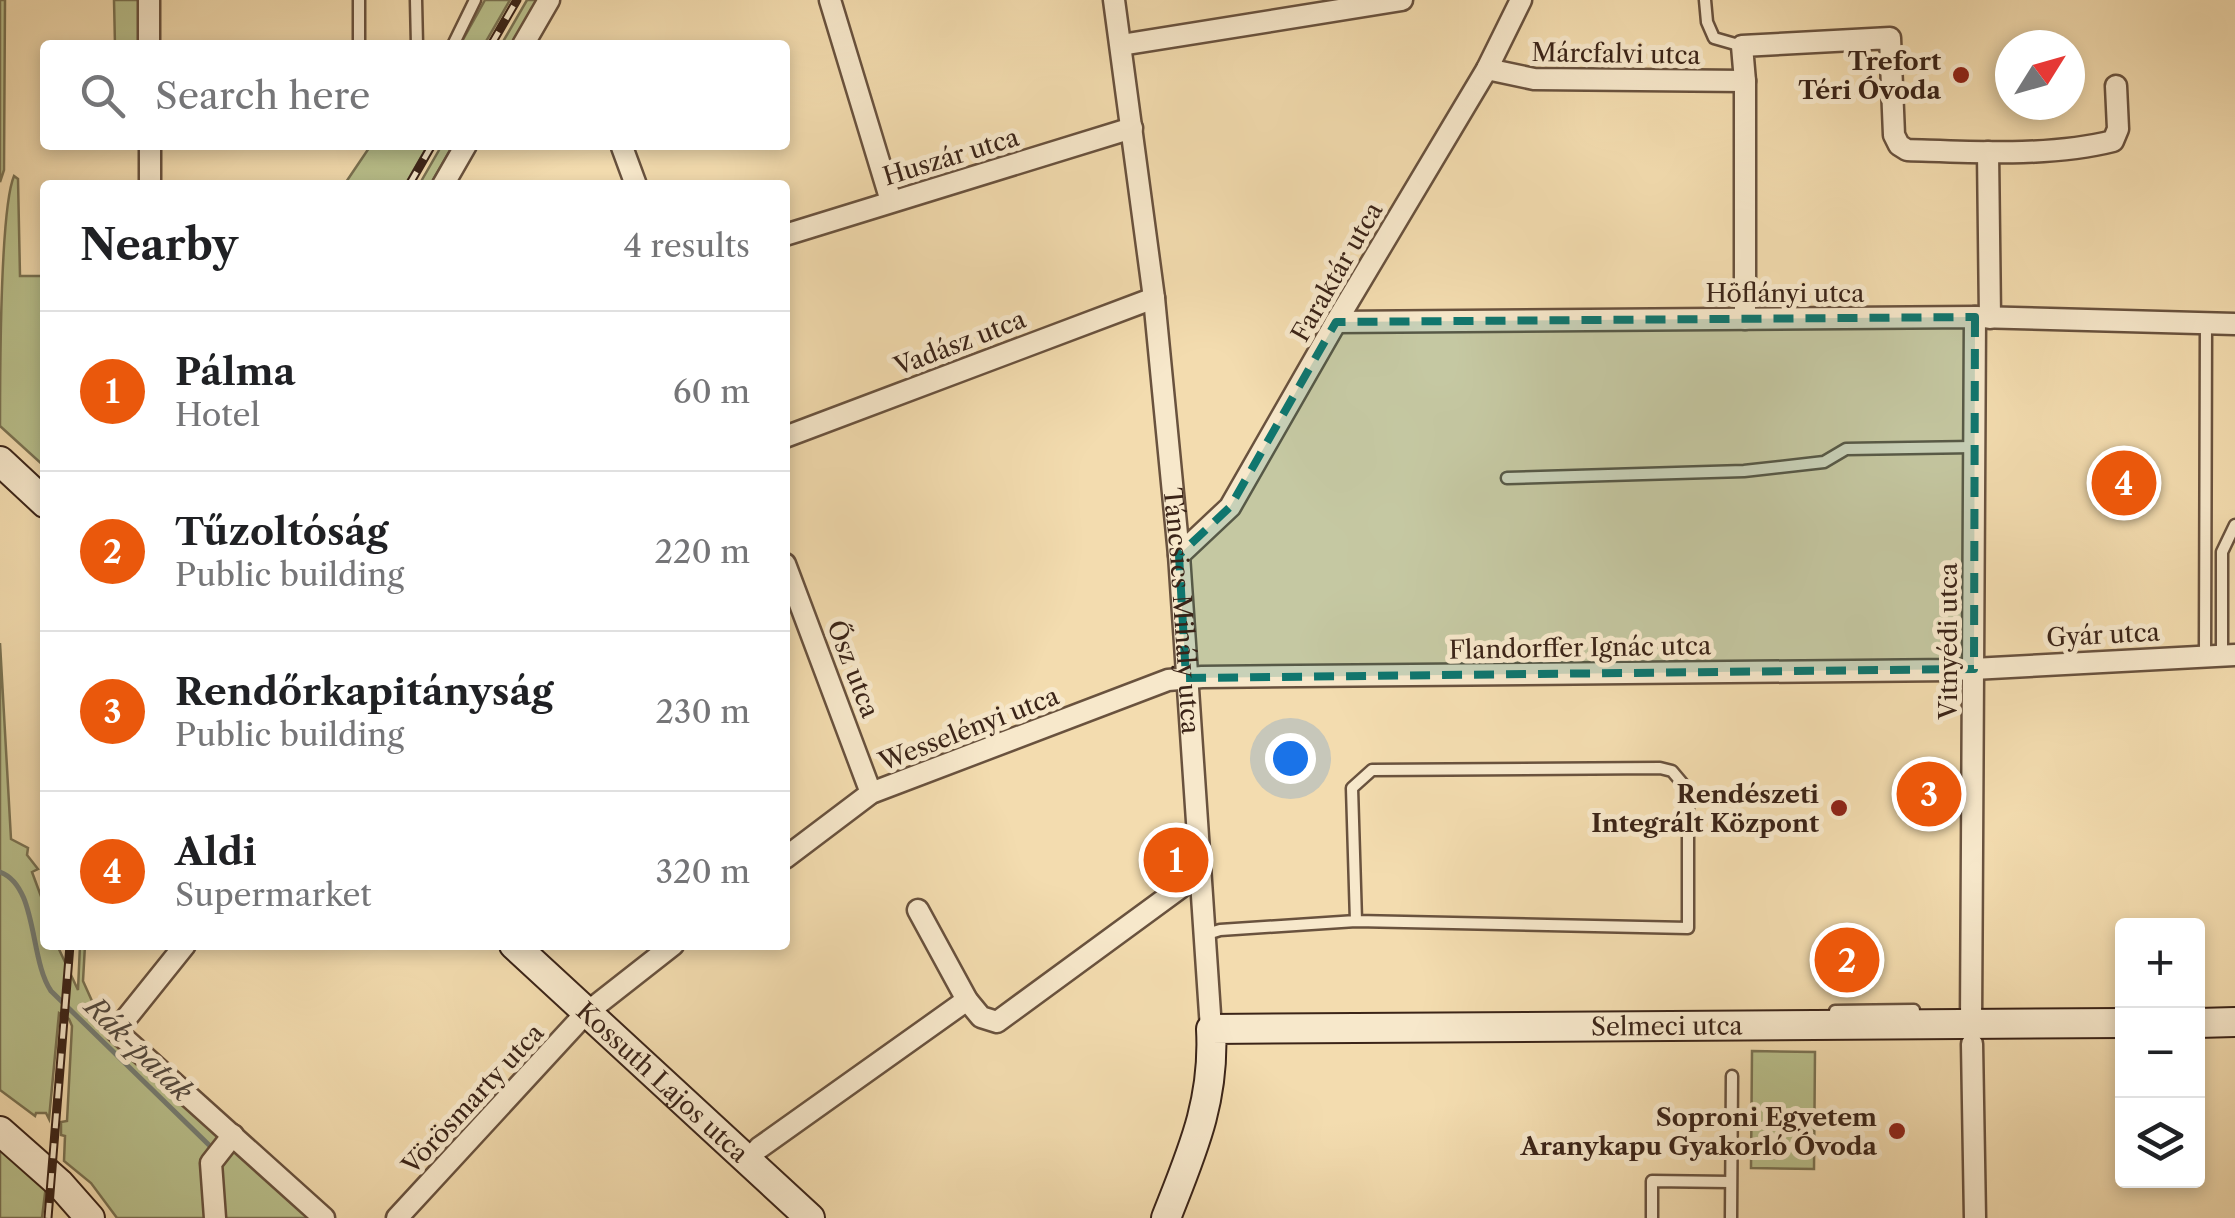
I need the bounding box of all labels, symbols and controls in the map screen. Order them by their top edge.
north arrow [1995,30,2085,120]
street label: Márcfalvi utca [1531,37,1702,71]
search box [40,40,790,150]
place label: Trefort Téri Óvoda [1798,46,1942,106]
marker: Trefort Téri Óvoda [1950,64,1972,86]
icon: search [75,68,130,123]
text: Search here [155,72,370,119]
street label: Huszár utca [879,121,1024,192]
street label: Faraktár utca [1285,196,1390,347]
text: Nearby [80,219,238,271]
text: 4 results [624,226,750,265]
street label: Höflányi utca [1706,278,1865,309]
street label: Vadász utca [889,303,1031,383]
text: Pálma [175,348,296,395]
text: 1 [105,372,120,411]
text: 60 m [673,372,750,411]
text: Hotel [175,395,260,434]
pin: 4 [2092,446,2156,520]
street label: Táncsics Mihály utca [1157,486,1207,736]
text: Tűzoltóság [175,508,389,555]
text: 2 [103,532,122,571]
text: 220 m [655,532,750,571]
text: Public building [175,555,404,594]
street label: Vitnyédi utca [1933,562,1964,720]
street label: Ősz utca [820,616,886,723]
street label: Gyár utca [2045,617,2161,653]
street label: Flandorffer Ignác utca [1448,630,1712,666]
text: Rendőrkapitányság [175,668,553,715]
street label: Wesselényi utca [874,680,1064,778]
text: 3 [103,692,122,731]
text: 230 m [655,692,750,731]
text: Public building [175,715,404,754]
your location [1265,733,1316,784]
pin: 3 [1896,756,1962,832]
place label: Rendészeti Integrált Központ [1591,779,1819,839]
marker: Rendészeti Integrált Központ [1828,797,1850,819]
pin: 1 [1144,822,1208,898]
text: Aldi [175,828,257,875]
text: 4 [103,852,122,891]
text: 320 m [655,852,750,891]
text: Supermarket [175,875,372,914]
map controls [2115,918,2205,1188]
button: + [2115,918,2205,1008]
pin: 2 [1814,922,1880,998]
water label: Rák-patak [77,988,200,1109]
street label: Kossuth Lajos utca [570,995,755,1169]
button: − [2115,1008,2205,1098]
street label: Selmeci utca [1591,1010,1744,1042]
street label: Vörösmarty utca [395,1017,551,1181]
button: layers [2115,1098,2205,1188]
place label: Soproni Egyetem Aranykapu Gyakorló Óvoda [1520,1102,1878,1162]
marker: Soproni Egyetem Aranykapu Gyakorló Óvoda [1886,1120,1908,1142]

